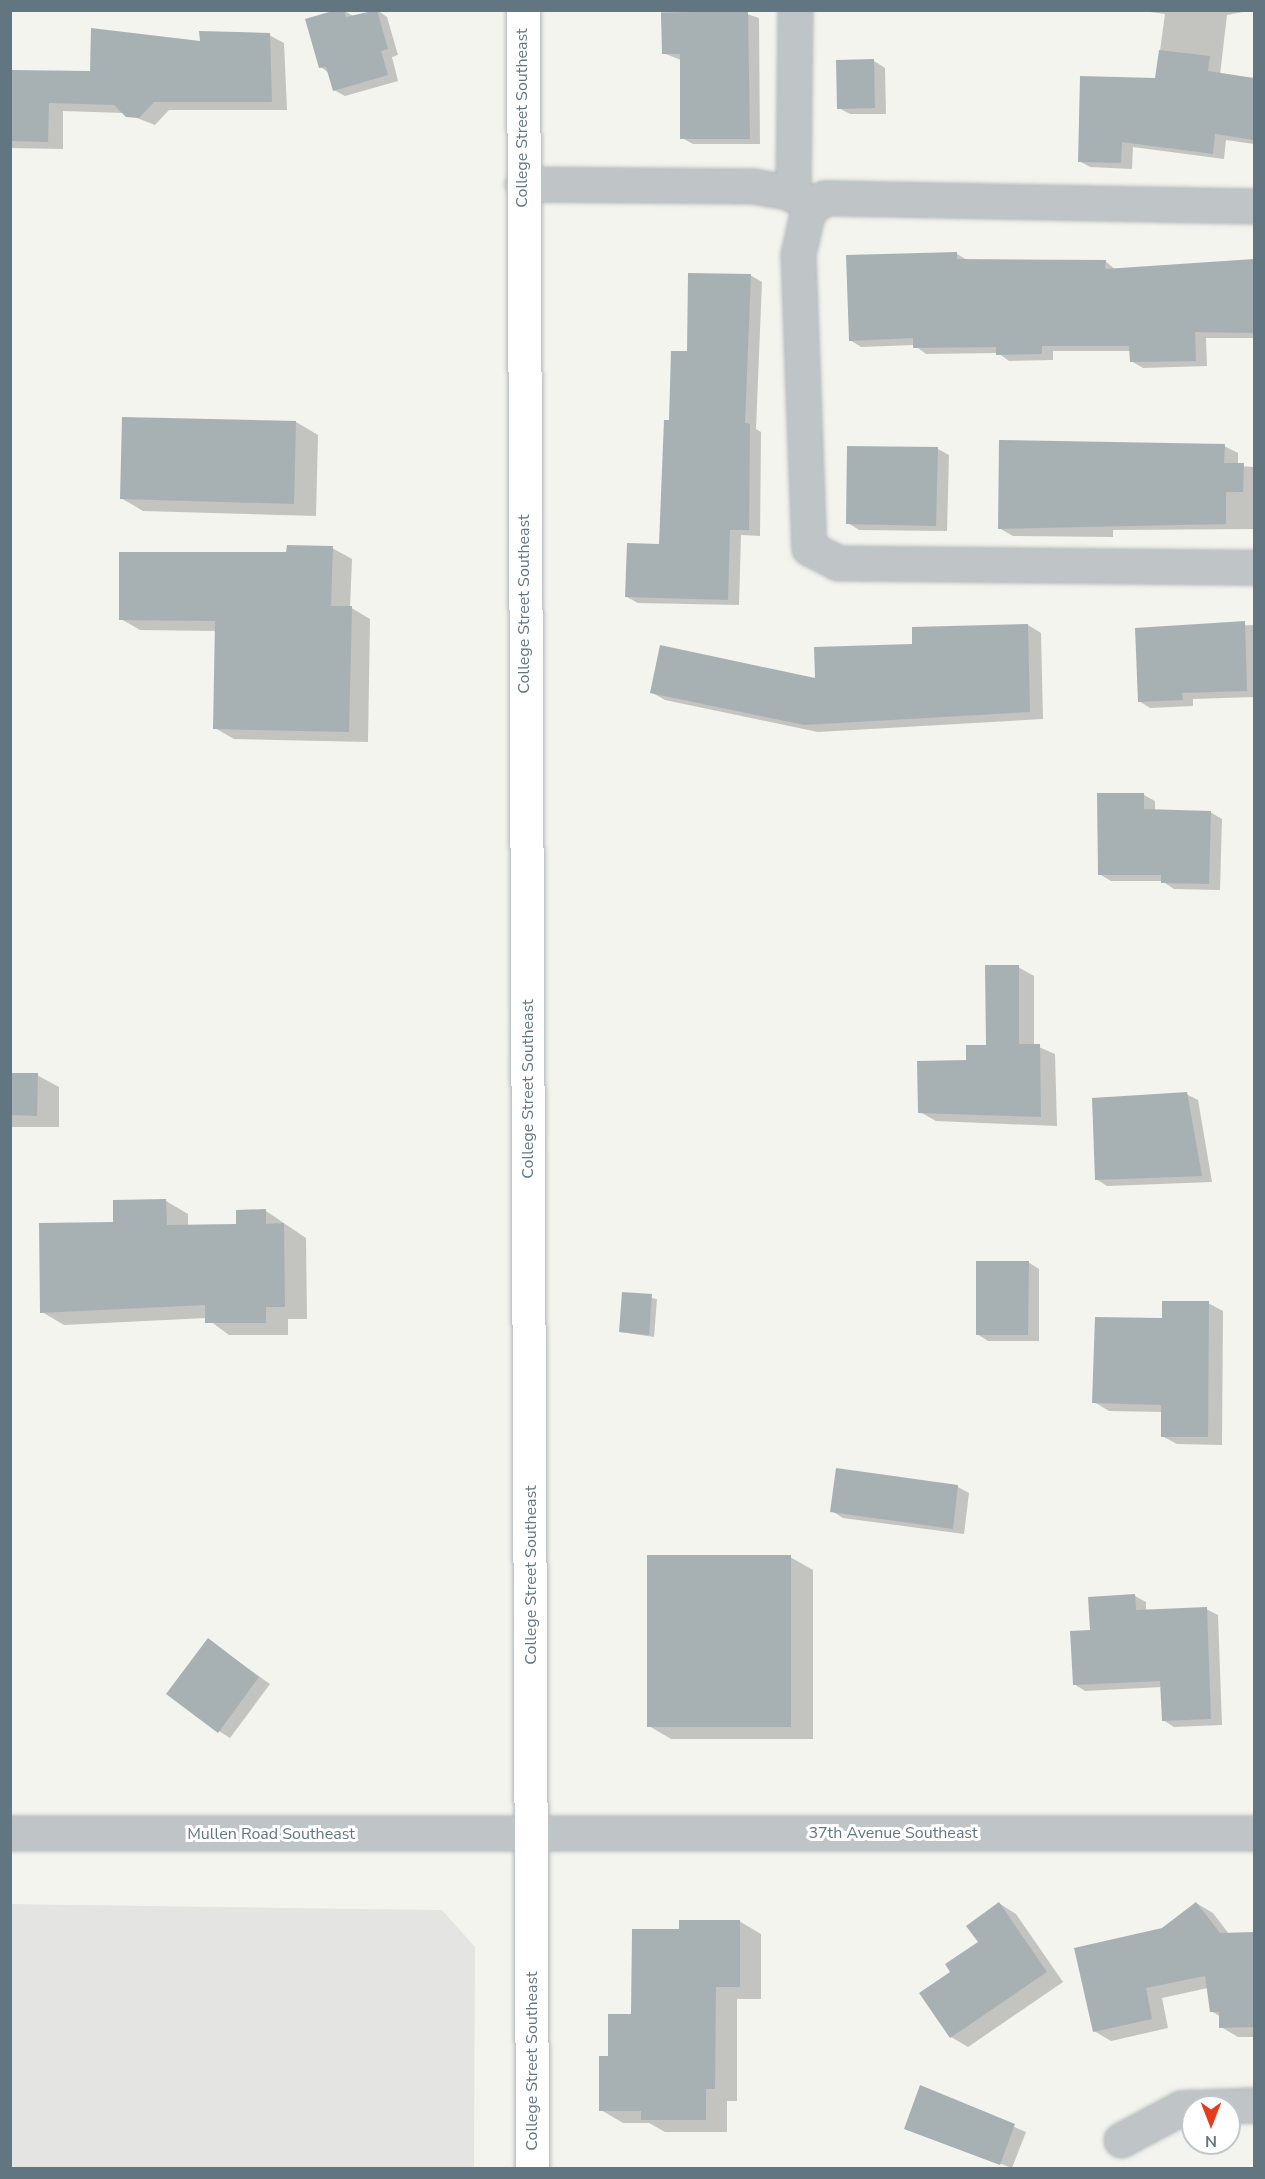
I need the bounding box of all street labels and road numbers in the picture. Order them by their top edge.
street label: College Street Southeast [512,28,532,208]
street label: College Street Southeast [514,514,534,694]
street label: College Street Southeast [518,999,538,1179]
street label: College Street Southeast [521,1485,541,1665]
street label: 37th Avenue Southeast [808,1823,978,1843]
street label: Mullen Road Southeast [187,1824,355,1844]
street label: College Street Southeast [522,1971,542,2151]

